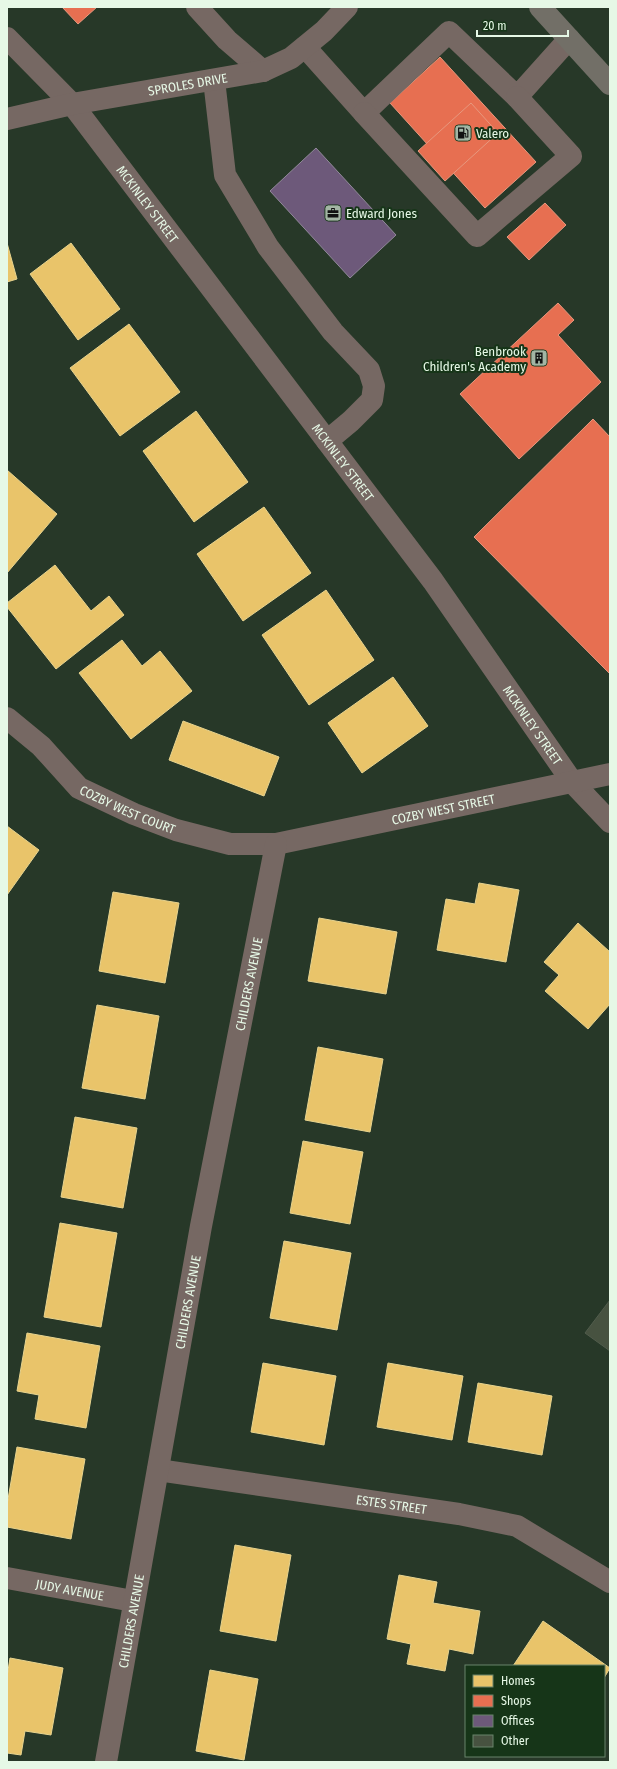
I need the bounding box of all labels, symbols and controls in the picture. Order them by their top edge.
scale bar [477,12,568,38]
text: 20 m [483,19,507,33]
street label: SPROLES DRIVE [147,70,228,98]
fuel station icon: Valero [453,123,473,143]
place label: Valero [476,126,509,141]
street label: MCKINLEY STREET [114,162,182,246]
office icon: Edward Jones [323,203,343,223]
place label: Edward Jones [346,206,417,221]
place label: Benbrook Children's Academy [423,344,527,374]
building icon: Benbrook Children's Academy [529,348,549,368]
street label: MCKINLEY STREET [309,421,377,504]
street label: MCKINLEY STREET [500,683,565,767]
street label: COZBY WEST COURT [78,782,178,837]
street label: COZBY WEST STREET [390,791,496,827]
street label: CHILDERS AVENUE [232,936,265,1032]
street label: CHILDERS AVENUE [172,1254,203,1350]
street label: ESTES STREET [355,1492,428,1517]
street label: CHILDERS AVENUE [115,1573,147,1669]
street label: JUDY AVENUE [35,1576,105,1603]
legend [465,1665,605,1757]
text: Homes [501,1674,535,1688]
text: Shops [501,1694,531,1708]
text: Offices [501,1714,534,1728]
text: Other [501,1734,530,1748]

